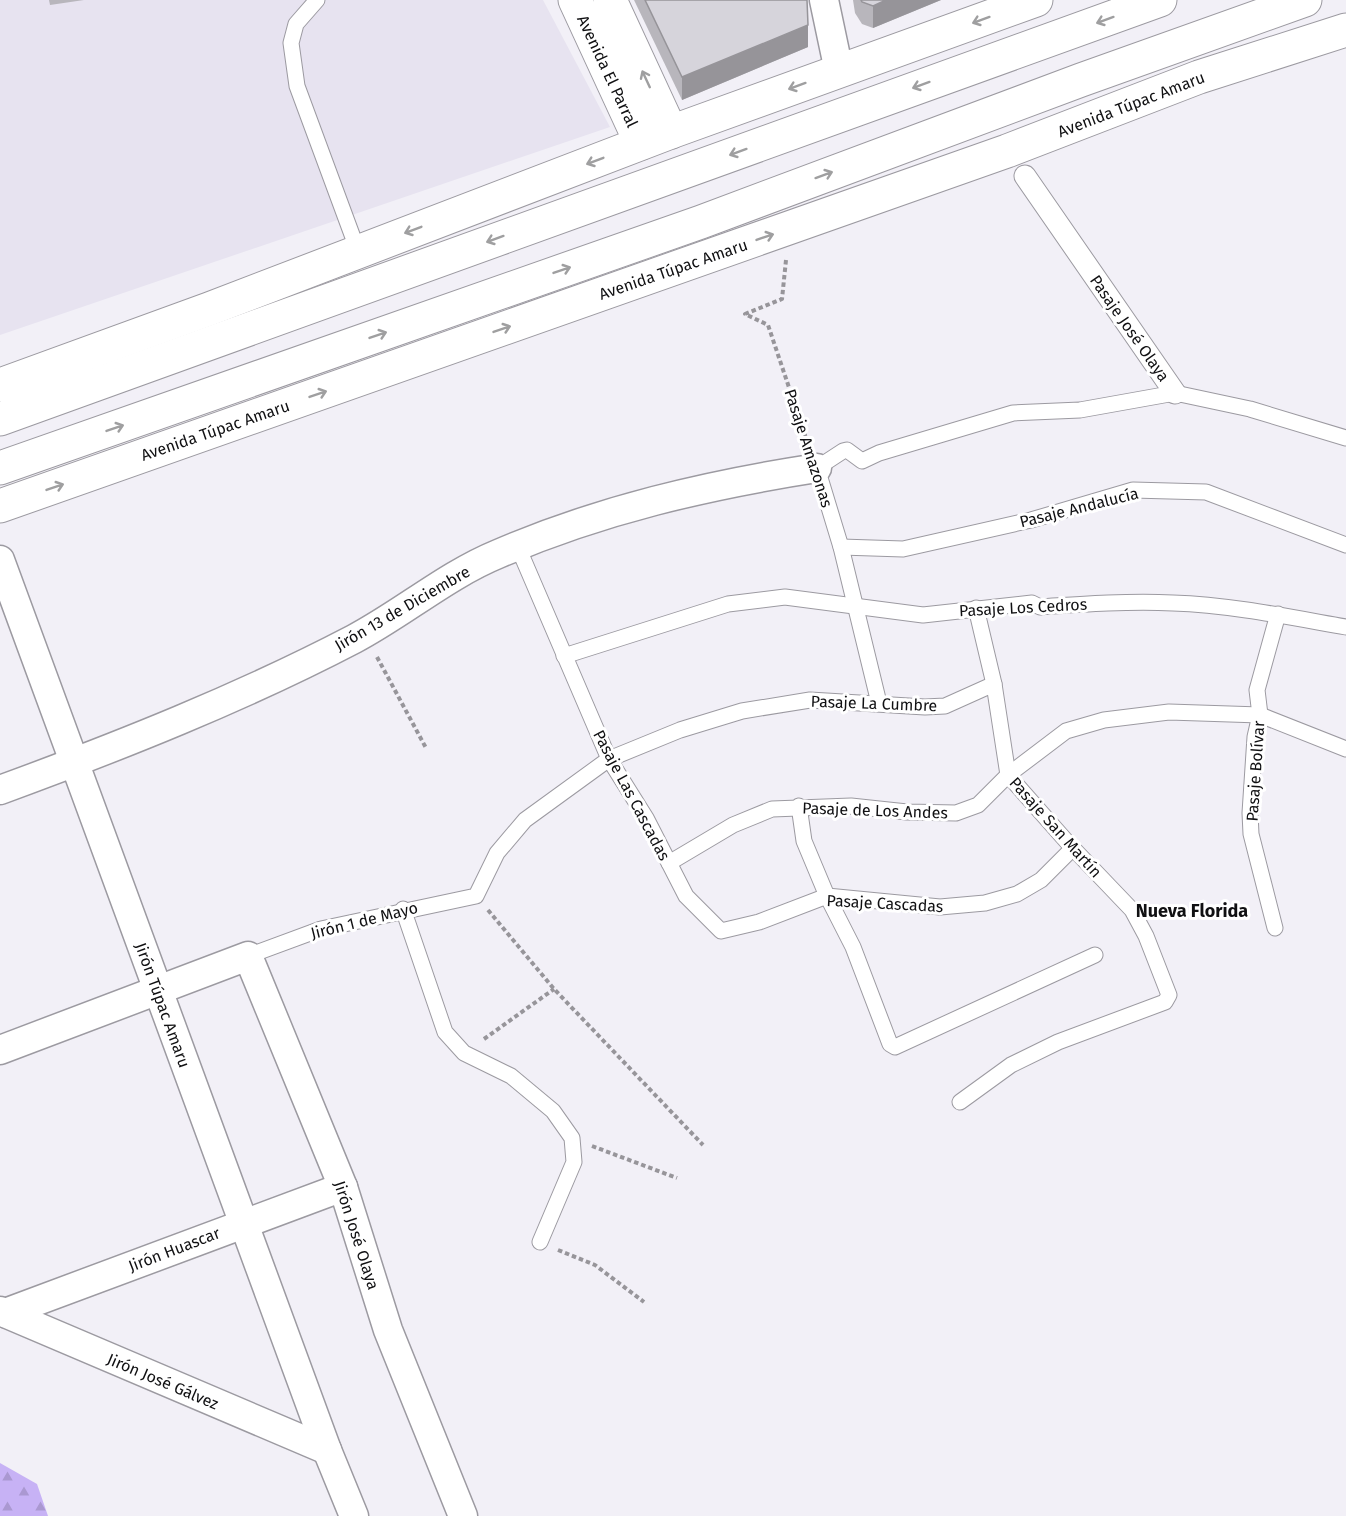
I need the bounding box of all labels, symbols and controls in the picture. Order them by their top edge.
street label: Avenida El Parral [573,12,642,131]
one-way arrow [972,15,991,26]
one-way arrow [1096,15,1115,26]
street label: Avenida Túpac Amaru [1055,68,1207,141]
one-way arrow [640,70,651,88]
one-way arrow [913,81,931,92]
one-way arrow [788,82,807,93]
one-way arrow [729,147,748,158]
one-way arrow [586,156,604,167]
one-way arrow [814,169,833,180]
one-way arrow [404,226,422,237]
one-way arrow [755,230,774,241]
one-way arrow [487,235,505,246]
street label: Avenida Túpac Amaru [596,235,750,304]
one-way arrow [552,264,571,275]
street label: Pasaje José Olaya [1086,271,1173,385]
one-way arrow [492,323,511,334]
one-way arrow [368,329,387,340]
street label: Pasaje Amazonas [780,387,837,510]
one-way arrow [308,388,327,399]
street label: Avenida Túpac Amaru [138,396,292,465]
one-way arrow [105,421,124,432]
one-way arrow [45,480,64,491]
street label: Pasaje Andalucía [1018,484,1141,531]
street label: Jirón 13 de Diciembre [331,562,473,655]
street label: Pasaje Los Cedros [958,595,1088,620]
street label: Pasaje La Cumbre [810,692,938,715]
street label: Pasaje Bolívar [1242,719,1269,822]
street label: Pasaje Las Cascadas [589,727,674,864]
street label: Pasaje San Martín [1006,773,1106,881]
street label: Pasaje de Los Andes [802,798,948,823]
street label: Pasaje Cascadas [826,891,944,916]
street label: Jirón 1 de Mayo [309,898,420,943]
district label: Nueva Florida [1136,900,1248,922]
street label: Jirón Túpac Amaru [131,940,194,1070]
street label: Jirón José Olaya [330,1178,383,1292]
street label: Jirón Huascar [126,1223,223,1276]
street label: Jirón José Gálvez [104,1349,221,1414]

